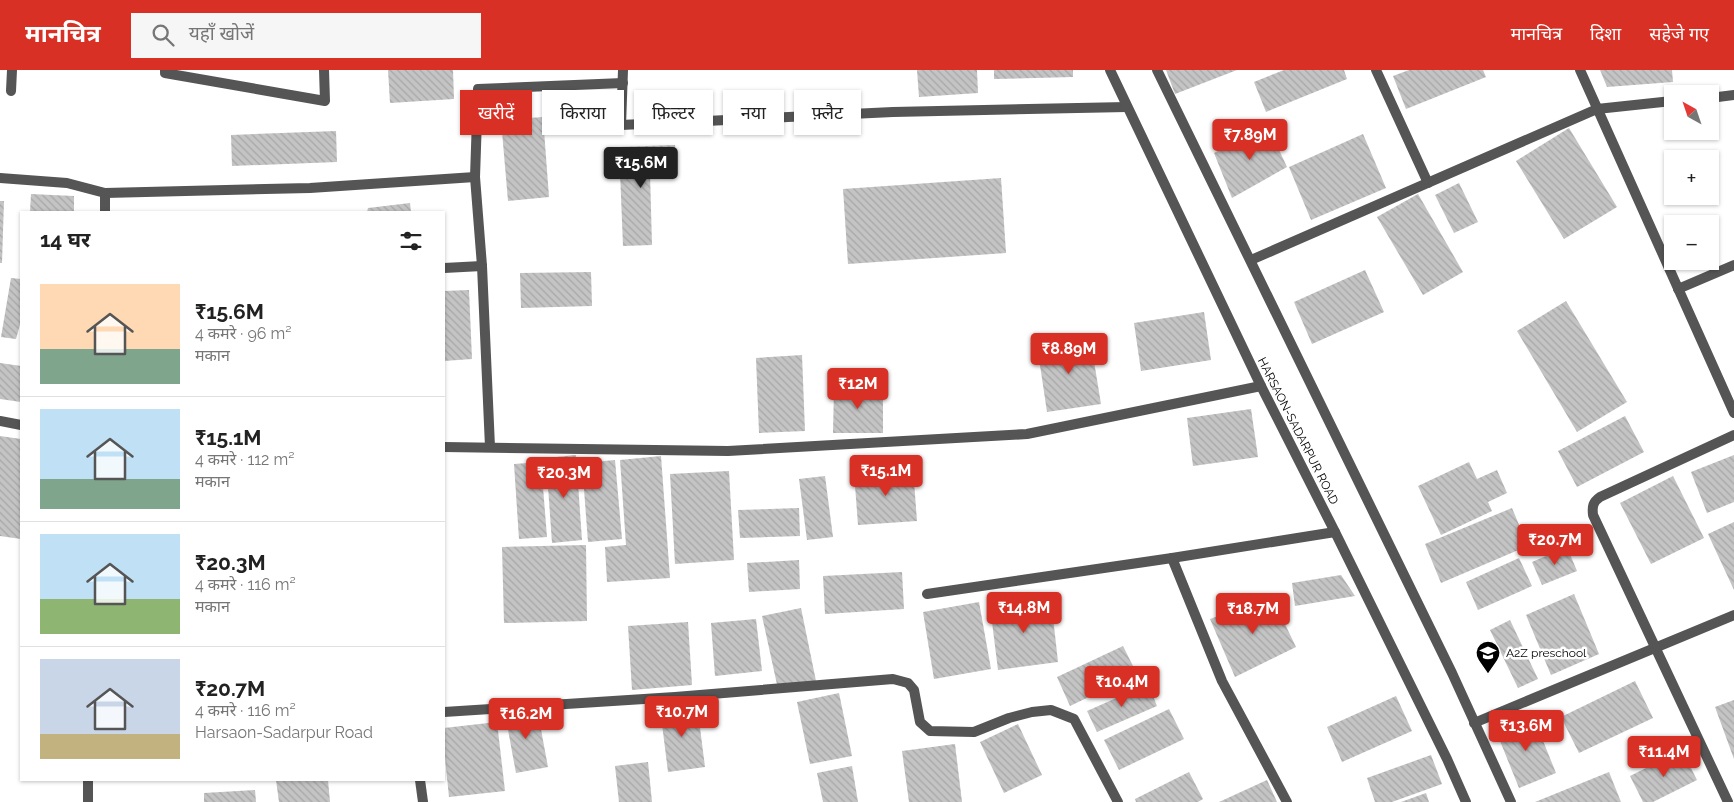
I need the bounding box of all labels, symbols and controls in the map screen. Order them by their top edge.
search box [131,13,481,58]
text: मानचित्र [25,19,101,48]
icon: search [149,21,177,49]
text: यहाँ खोजें [189,22,254,44]
text: मानचित्र [1511,23,1562,44]
text: दिशा [1590,23,1621,44]
text: सहेजे गए [1649,23,1709,44]
north arrow [1664,85,1719,140]
map controls [1664,85,1719,270]
chip: खरीदें [460,90,532,135]
chip: किराया [542,90,624,135]
chip: फ़िल्टर [634,90,713,135]
chip: नया [723,90,784,135]
chip: फ़्लैट [794,90,861,135]
pin: ₹7.89M [1209,118,1291,161]
text: ₹7.89M [1223,125,1277,144]
pin: ₹15.6M [600,146,682,189]
button: + [1664,150,1719,205]
text: ₹15.6M [615,153,667,172]
button: − [1664,215,1719,270]
text: 14 घर [40,227,90,252]
icon: filters [397,227,425,255]
text: ₹15.6M [195,299,264,324]
icon: home [80,304,140,364]
text: 4 कमरे · 96 m² [195,324,291,343]
pin: ₹8.89M [1028,332,1110,375]
text: ₹8.89M [1042,339,1096,358]
text: मकान [195,346,230,365]
street label: HARSAON-SADARPUR ROAD [1255,355,1341,507]
pin: ₹12M [828,368,888,410]
text: ₹12M [838,374,878,393]
text: ₹15.1M [195,425,262,450]
icon: home [80,429,140,489]
text: 4 कमरे · 112 m² [195,450,294,469]
pin: ₹15.1M [845,454,927,497]
pin: ₹20.3M [523,456,605,499]
text: ₹15.1M [861,461,911,480]
text: ₹20.3M [537,463,591,482]
text: मकान [195,472,230,491]
pin: ₹20.7M [1514,524,1596,566]
text: ₹20.7M [1528,530,1582,549]
text: ₹20.3M [195,550,266,575]
icon: home [80,554,140,614]
text: 4 कमरे · 116 m² [195,575,296,594]
pin: ₹14.8M [983,592,1065,634]
pin: ₹18.7M [1212,592,1294,635]
text: मकान [195,597,230,616]
text: ₹14.8M [998,598,1050,617]
text: ₹18.7M [1227,599,1279,618]
school or university icon: A2Z preschool [1475,640,1501,674]
place label: A2Z preschool [1506,646,1587,660]
pin: ₹10.4M [1081,666,1163,708]
text: ₹10.4M [1096,672,1148,691]
text: ₹20.7M [195,676,265,701]
icon: home [80,679,140,739]
pin: ₹10.7M [641,696,723,738]
pin: ₹16.2M [485,698,567,740]
text: 4 कमरे · 116 m² [195,701,296,720]
text: ₹10.7M [656,702,708,721]
text: ₹16.2M [500,704,552,723]
pin: ₹13.6M [1485,710,1567,752]
text: ₹13.6M [1500,716,1552,735]
text: Harsaon-Sadarpur Road [195,723,373,742]
pin: ₹11.4M [1623,736,1705,778]
text: ₹11.4M [1639,742,1689,761]

